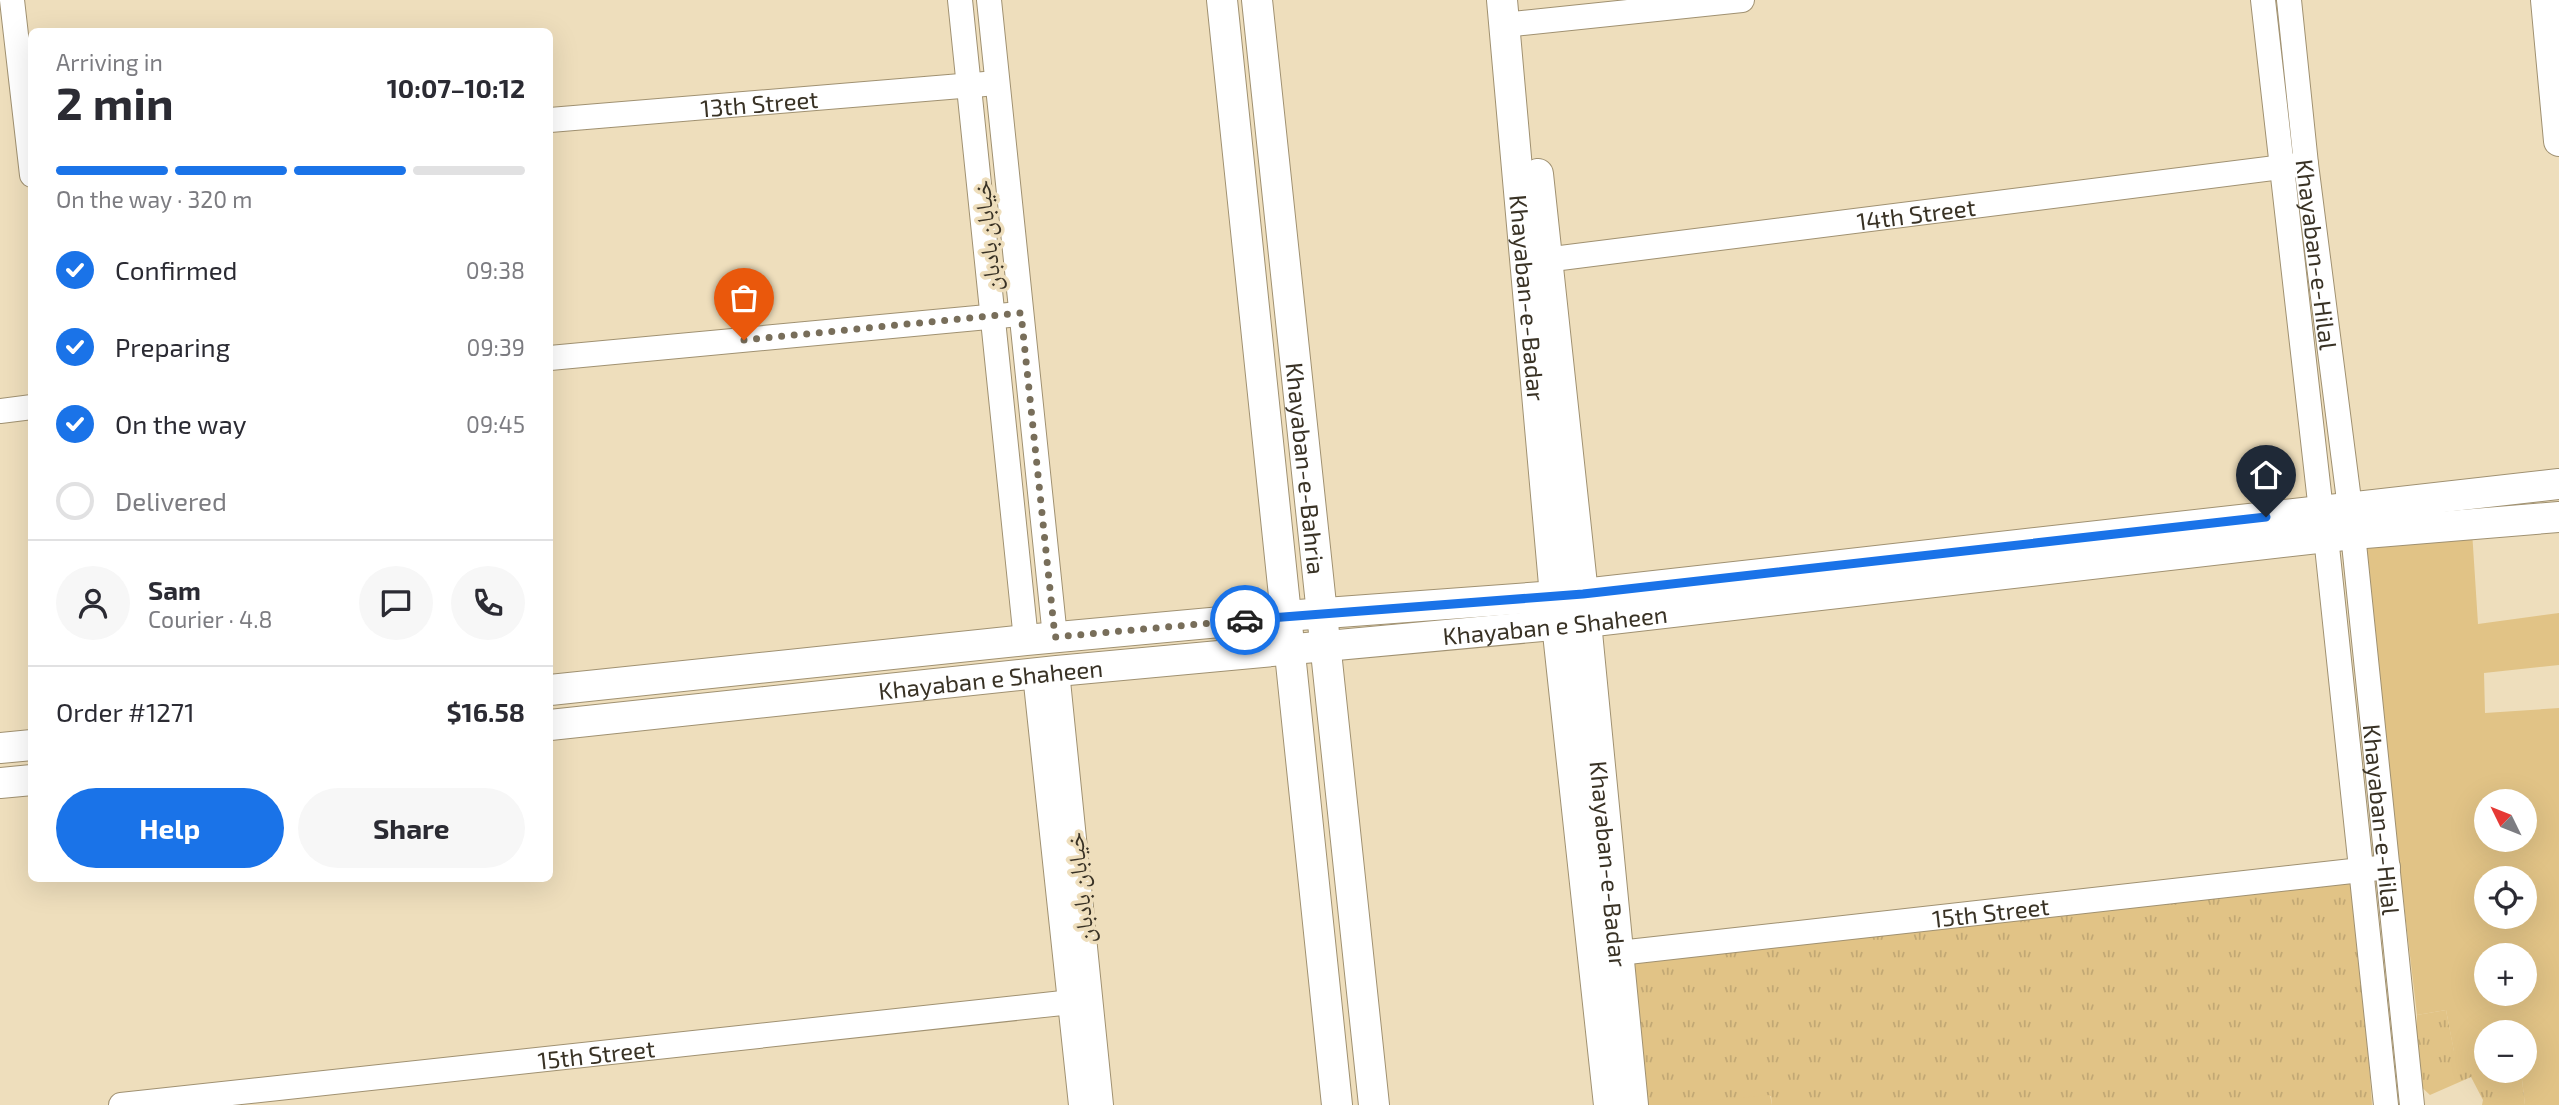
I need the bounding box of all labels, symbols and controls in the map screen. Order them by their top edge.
text: Arriving in [56,48,163,76]
text: 10:07–10:12 [387,72,525,103]
text: 2 min [56,74,174,129]
street label: 13th Street [699,83,819,122]
street label: Khayaban-e-Hilal [2291,157,2344,351]
street label: خیابان بادبان [966,179,1007,293]
text: On the way · 320 m [56,185,252,213]
street label: 14th Street [1855,191,1977,235]
street label: Khayaban-e-Badar [1505,193,1552,403]
icon: check [56,251,94,289]
text: Confirmed [115,254,238,285]
text: 09:38 [466,256,525,284]
pin [714,268,774,340]
icon: bag [725,279,763,317]
icon: check [56,328,94,366]
text: Preparing [115,331,230,362]
text: 09:39 [467,333,525,361]
street label: Khayaban-e-Bahria [1281,361,1332,576]
icon: check [56,405,94,443]
text: On the way [115,408,246,439]
text: 09:45 [466,410,525,438]
pin [2236,445,2296,517]
icon: home [2247,456,2285,494]
text: Delivered [115,485,227,516]
button: person [56,566,130,640]
button: chat [359,566,433,640]
button: phone [451,566,525,640]
text: Sam [148,574,201,605]
courier [1210,585,1280,655]
street label: Khayaban e Shaheen [1441,598,1669,650]
icon: car [1226,601,1264,639]
text: Courier · 4.8 [148,605,272,633]
street label: Khayaban e Shaheen [877,652,1104,704]
text: Order #1271 [56,696,195,727]
text: $16.58 [446,696,525,727]
street label: Khayaban-e-Hilal [2358,723,2407,916]
street label: Khayaban-e-Badar [1585,759,1634,969]
button: Help [56,788,284,868]
button: Share [298,788,525,868]
north arrow [2474,789,2538,852]
map controls [2474,789,2537,1083]
street label: خیابان بادبان [1059,831,1100,945]
button: locate [2474,866,2537,929]
street label: 15th Street [1931,890,2051,932]
button: + [2474,943,2537,1006]
button: − [2474,1020,2537,1083]
street label: 15th Street [536,1033,656,1074]

